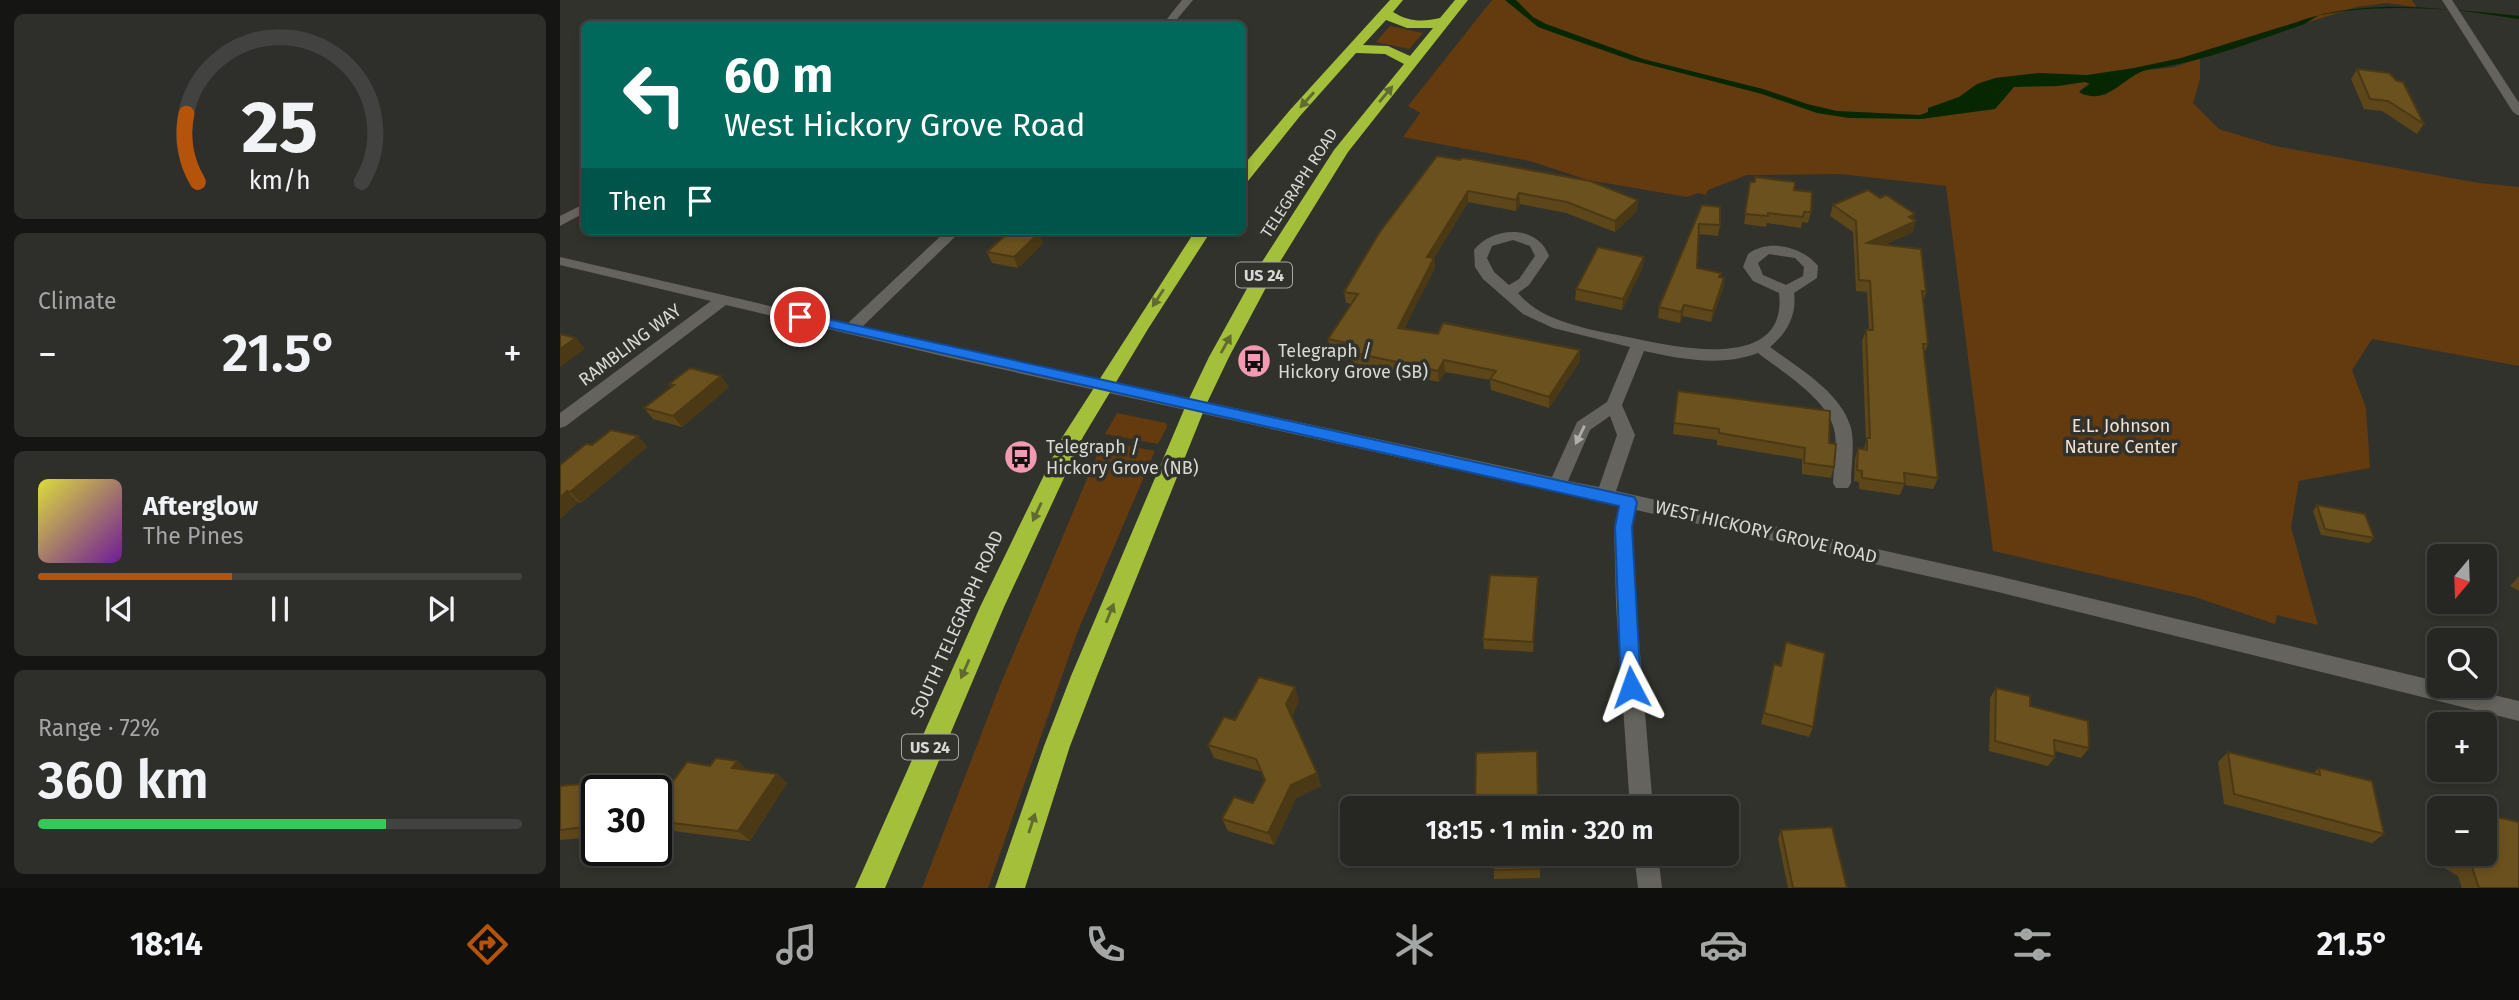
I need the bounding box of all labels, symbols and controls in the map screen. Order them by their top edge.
text: 60 m [724,46,833,105]
icon: left [609,49,700,140]
text: 25 [242,85,318,172]
one-way arrow [1378,86,1393,103]
one-way arrow [1299,91,1315,108]
text: West Hickory Grove Road [724,106,1085,144]
street label: TELEGRAPH ROAD [1257,125,1341,241]
text: km/h [249,166,311,196]
icon: arrive [681,182,719,220]
text: Then [609,186,667,217]
road number: US 24 [1236,262,1292,288]
text: Climate [38,287,117,315]
pin [770,287,830,347]
one-way arrow [1151,289,1165,307]
icon: arrive [781,298,819,336]
street label: RAMBLING WAY [574,299,686,391]
text: 21.5° [222,322,338,385]
text: − [38,331,57,377]
text: + [503,331,522,377]
one-way arrow [1220,334,1231,354]
place label: Telegraph / Hickory Grove (SB) [1278,340,1428,383]
bus stop icon: Telegraph / Hickory Grove (SB) [1235,342,1273,380]
park label: E.L. Johnson Nature Center [2064,415,2178,458]
one-way arrow [1574,425,1585,445]
place label: Telegraph / Hickory Grove (NB) [1046,436,1199,479]
bus stop icon: Telegraph / Hickory Grove (NB) [1002,438,1040,476]
text: Afterglow [143,491,258,522]
street label: WEST HICKORY GROVE ROAD [1653,496,1879,568]
one-way arrow [1032,502,1043,522]
text: The Pines [143,522,244,550]
street label: SOUTH TELEGRAPH ROAD [906,527,1008,721]
north arrow [2427,544,2497,614]
map controls [2427,544,2497,866]
icon: previous [100,590,138,628]
icon: pause [261,590,299,628]
icon: next [422,590,460,628]
one-way arrow [1104,602,1115,623]
button: search [2427,628,2497,698]
position arrow [1594,650,1668,724]
one-way arrow [959,659,971,679]
button: + [2427,712,2497,782]
text: Range · 72% [38,714,160,742]
road number: US 24 [902,734,958,760]
text: 360 km [38,749,209,812]
speed limit sign: 30 [581,775,672,866]
button: − [2427,796,2497,866]
one-way arrow [1027,813,1038,834]
text: 18:15 · 1 min · 320 m [1425,815,1654,846]
icon: directions [463,920,512,969]
icon: music [772,920,821,969]
icon: phone [1081,920,1130,969]
icon: climate [1390,920,1439,969]
icon: car [1699,920,1748,969]
icon: filters [2008,920,2057,969]
text: 18:14 [130,925,203,963]
text: 21.5° [2317,925,2389,963]

